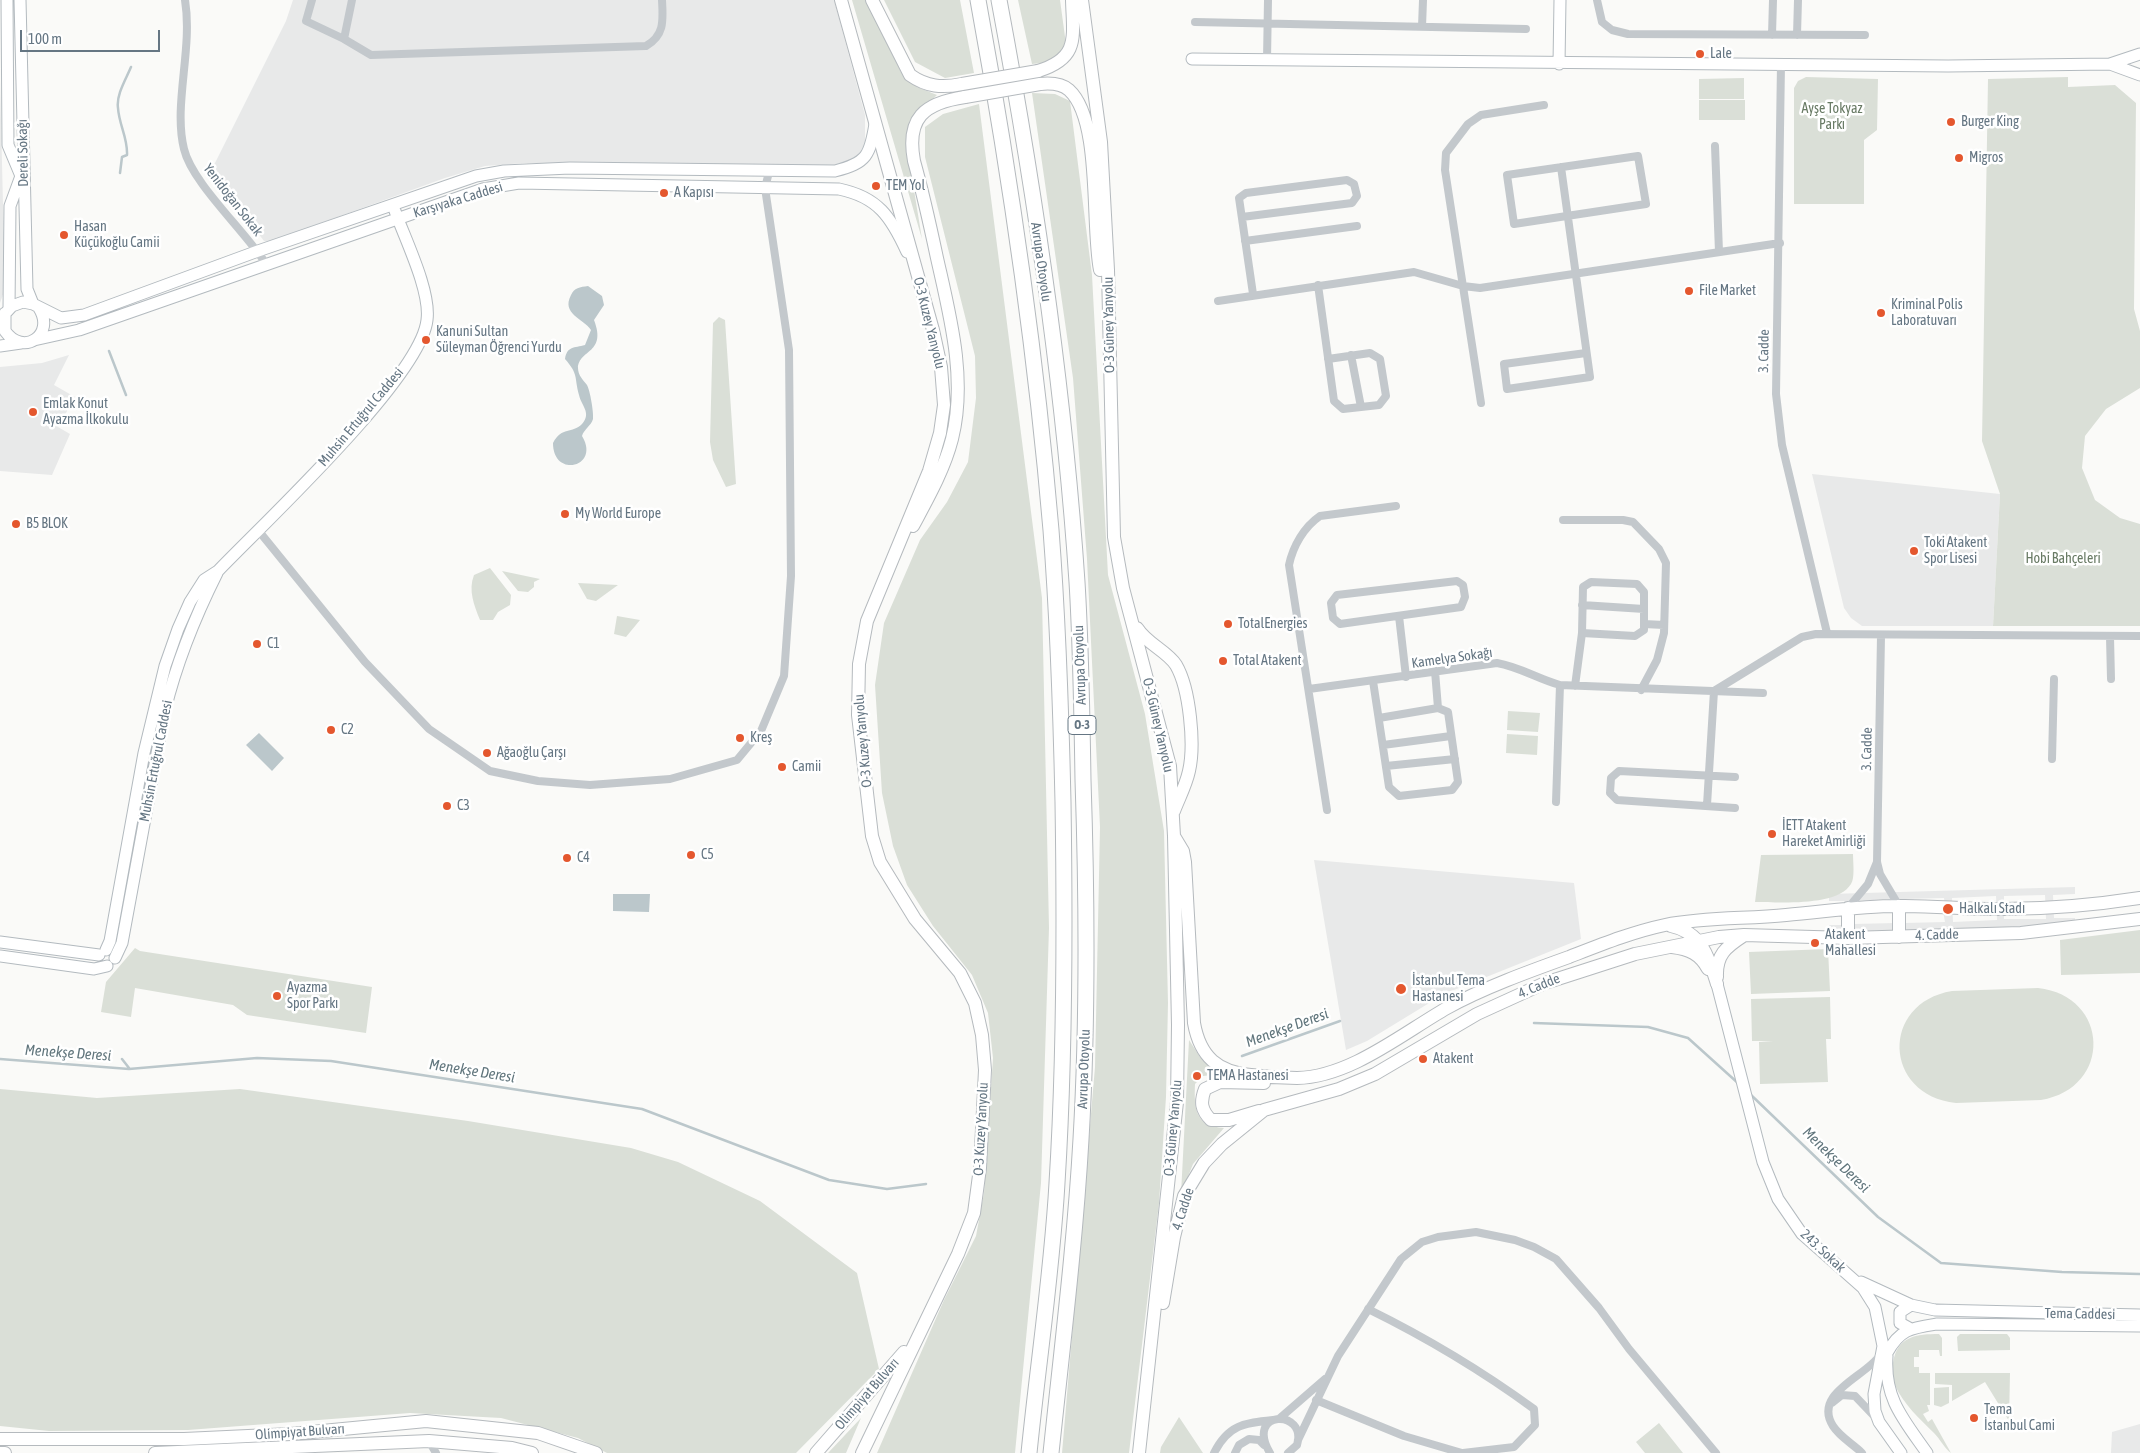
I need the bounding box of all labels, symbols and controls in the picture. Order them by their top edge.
scale bar [22,20,162,52]
text: 100 m [28,30,62,47]
place label: Lale [1710,46,1732,62]
marker: Lale [1694,48,1706,60]
park label: Ayşe Tokyaz Parkı [1801,101,1863,134]
place label: Burger King [1961,114,2019,130]
marker: Burger King [1945,116,1957,128]
street label: Dereli Sokağı [14,119,32,187]
place label: Migros [1969,150,2003,166]
marker: Migros [1953,152,1965,164]
street label: Yenidoğan Sokak [200,160,266,240]
street label: Karşıyaka Caddesi [411,178,505,222]
place label: TEM Yol [886,178,925,194]
marker: TEM Yol [870,180,882,192]
place label: A Kapısı [674,185,714,201]
marker: A Kapısı [658,187,670,199]
place label: Hasan Küçükoğlu Camii [74,219,160,252]
street label: Avrupa Otoyolu [1027,221,1055,303]
marker: Hasan Küçükoğlu Camii [58,229,70,241]
street label: O-3 Kuzey Yanyolu [910,275,948,371]
street label: O-3 Güney Yanyolu [1100,277,1118,373]
place label: File Market [1699,283,1756,299]
marker: File Market [1683,285,1695,297]
place label: Kriminal Polis Laboratuvarı [1891,297,1963,330]
marker: Kriminal Polis Laboratuvarı [1875,307,1887,319]
place label: Kanuni Sultan Süleyman Öğrenci Yurdu [436,324,562,357]
street label: 3. Cadde [1755,329,1773,373]
marker: Kanuni Sultan Süleyman Öğrenci Yurdu [420,334,432,346]
street label: Muhsin Ertuğrul Caddesi [315,364,407,470]
place label: Emlak Konut Ayazma İlkokulu [43,396,129,428]
marker: Emlak Konut Ayazma İlkokulu [27,406,39,418]
place label: My World Europe [575,506,661,522]
marker: My World Europe [559,508,571,520]
place label: B5 BLOK [26,516,68,532]
marker: B5 BLOK [10,518,22,530]
place label: Toki Atakent Spor Lisesi [1924,535,1987,568]
marker: Toki Atakent Spor Lisesi [1908,545,1920,557]
park label: Hobi Bahçeleri [2025,551,2101,567]
place label: TotalEnergies [1238,616,1307,632]
marker: TotalEnergies [1222,618,1234,630]
street label: Avrupa Otoyolu [1070,625,1090,705]
place label: C1 [267,636,280,652]
marker: C1 [251,638,263,650]
street label: Kamelya Sokağı [1410,644,1494,672]
place label: Total Atakent [1233,653,1302,669]
marker: Total Atakent [1217,655,1229,667]
street label: O-3 Güney Yanyolu [1139,676,1177,774]
street label: O-3 Kuzey Yanyolu [851,694,875,788]
street label: Muhsin Ertuğrul Caddesi [136,699,176,823]
road number: O-3 [1068,716,1096,734]
place label: C2 [341,722,354,738]
marker: C2 [325,724,337,736]
street label: 3. Cadde [1858,727,1876,771]
place label: Kreş [750,730,772,746]
marker: Kreş [734,732,746,744]
place label: Ağaoğlu Çarşı [497,745,566,761]
marker: Ağaoğlu Çarşı [481,747,493,759]
place label: Camii [792,759,821,775]
marker: Camii [776,761,788,773]
place label: C3 [457,798,470,814]
marker: C3 [441,800,453,812]
place label: İETT Atakent Hareket Amirliği [1782,818,1866,850]
marker: İETT Atakent Hareket Amirliği [1766,828,1778,840]
place label: C5 [701,847,714,863]
marker: C5 [685,849,697,861]
place label: C4 [577,850,590,866]
marker: C4 [561,852,573,864]
place label: Halkalı Stadı [1959,901,2025,917]
marker: Halkalı Stadı [1941,902,1955,916]
street label: 4. Cadde [1915,926,1959,944]
place label: Atakent Mahallesi [1825,927,1876,960]
marker: Atakent Mahallesi [1809,937,1821,949]
street label: 4. Cadde [1516,970,1562,1002]
place label: İstanbul Tema Hastanesi [1412,973,1485,1006]
place label: Ayazma Spor Parkı [287,980,338,1012]
marker: İstanbul Tema Hastanesi [1394,982,1408,996]
marker: Ayazma Spor Parkı [271,990,283,1002]
water label: Menekşe Deresi [1243,1005,1331,1051]
street label: Avrupa Otoyolu [1074,1029,1094,1109]
water label: Menekşe Deresi [24,1041,112,1065]
place label: Atakent [1433,1051,1473,1067]
marker: Atakent [1417,1053,1429,1065]
water label: Menekşe Deresi [428,1055,516,1087]
place label: TEMA Hastanesi [1207,1068,1289,1084]
marker: TEMA Hastanesi [1191,1070,1203,1082]
street label: O-3 Güney Yanyolu [1160,1079,1186,1177]
street label: O-3 Kuzey Yanyolu [970,1082,992,1176]
water label: Menekşe Deresi [1799,1124,1873,1196]
street label: 4. Cadde [1168,1186,1198,1232]
street label: 243. Sokak [1797,1226,1849,1276]
street label: Tema Caddesi [2044,1305,2116,1323]
street label: Olimpiyat Bulvarı [831,1355,903,1433]
place label: Tema İstanbul Cami [1984,1402,2055,1434]
marker: Tema İstanbul Cami [1968,1412,1980,1424]
street label: Olimpiyat Bulvarı [255,1420,345,1444]

